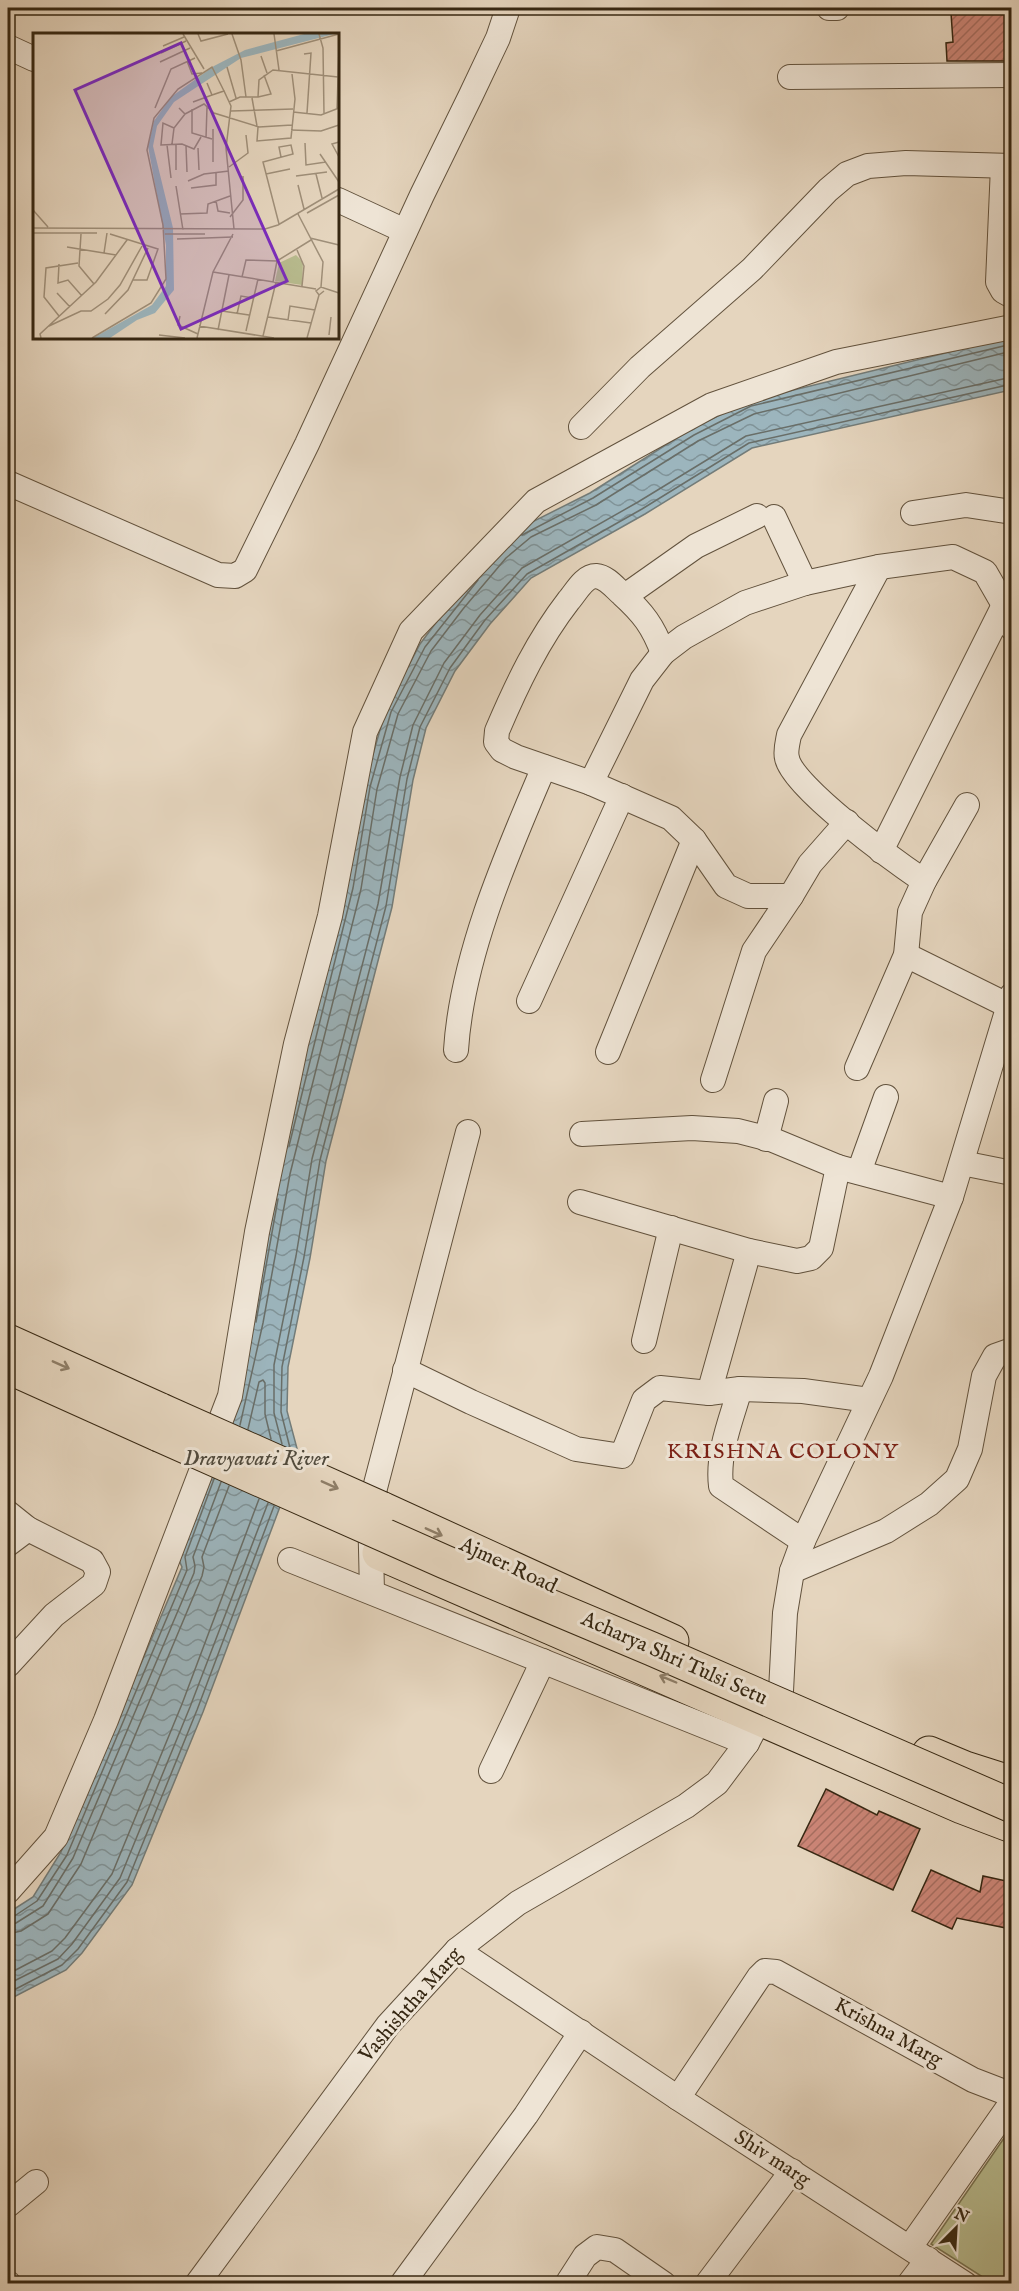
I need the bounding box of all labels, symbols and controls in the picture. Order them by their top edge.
inset map [33,33,339,339]
one-way arrow [51,1360,70,1371]
district label: KRISHNA COLONY [667,1438,899,1466]
water label: Dravyavati River [184,1445,330,1473]
one-way arrow [320,1480,338,1491]
one-way arrow [425,1527,443,1538]
street label: Ajmer Road [454,1531,562,1601]
street label: Acharya Shri Tulsi Setu [576,1605,771,1712]
one-way arrow [659,1673,678,1684]
street label: Vashishtha Marg [353,1941,469,2069]
street label: Krishna Marg [829,1992,947,2074]
street label: Shiv marg [729,2124,816,2194]
north arrow [926,2198,986,2258]
text: N [950,2204,972,2228]

